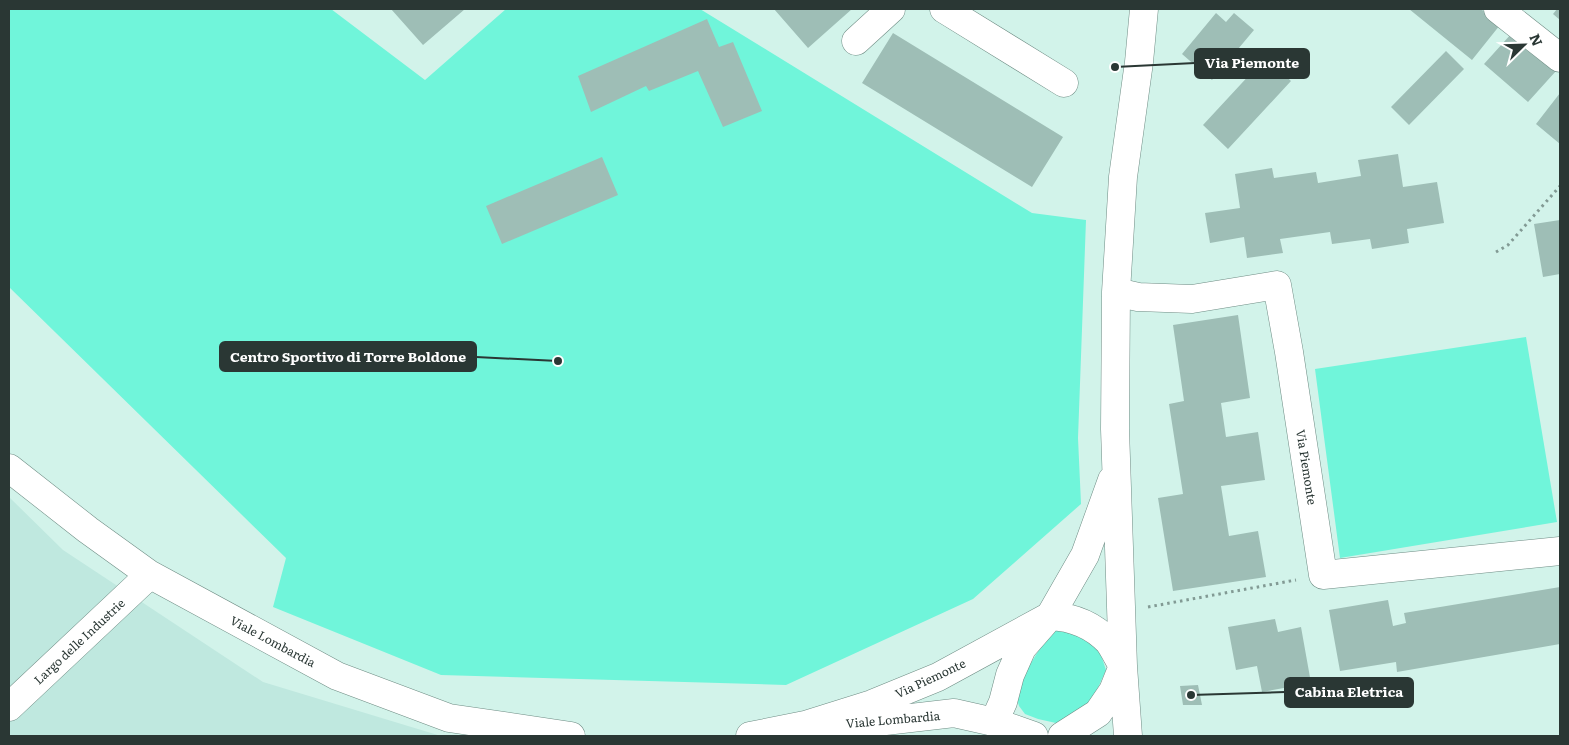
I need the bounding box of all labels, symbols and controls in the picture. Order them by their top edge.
north arrow [1499,20,1549,70]
text: N [1525,30,1548,49]
callout: Via Piemonte [1195,49,1309,78]
text: Via Piemonte [1205,52,1299,72]
callout: Centro Sportivo di Torre Boldone [220,342,476,371]
text: Centro Sportivo di Torre Boldone [230,346,466,366]
street label: Via Piemonte [1292,428,1322,506]
street label: Largo delle Industrie [29,594,129,688]
street label: Viale Lombardia [227,611,319,671]
street label: Via Piemonte [892,654,968,702]
callout: Cabina Eletrica [1285,678,1413,707]
text: Cabina Eletrica [1295,681,1404,701]
street label: Viale Lombardia [845,706,941,732]

